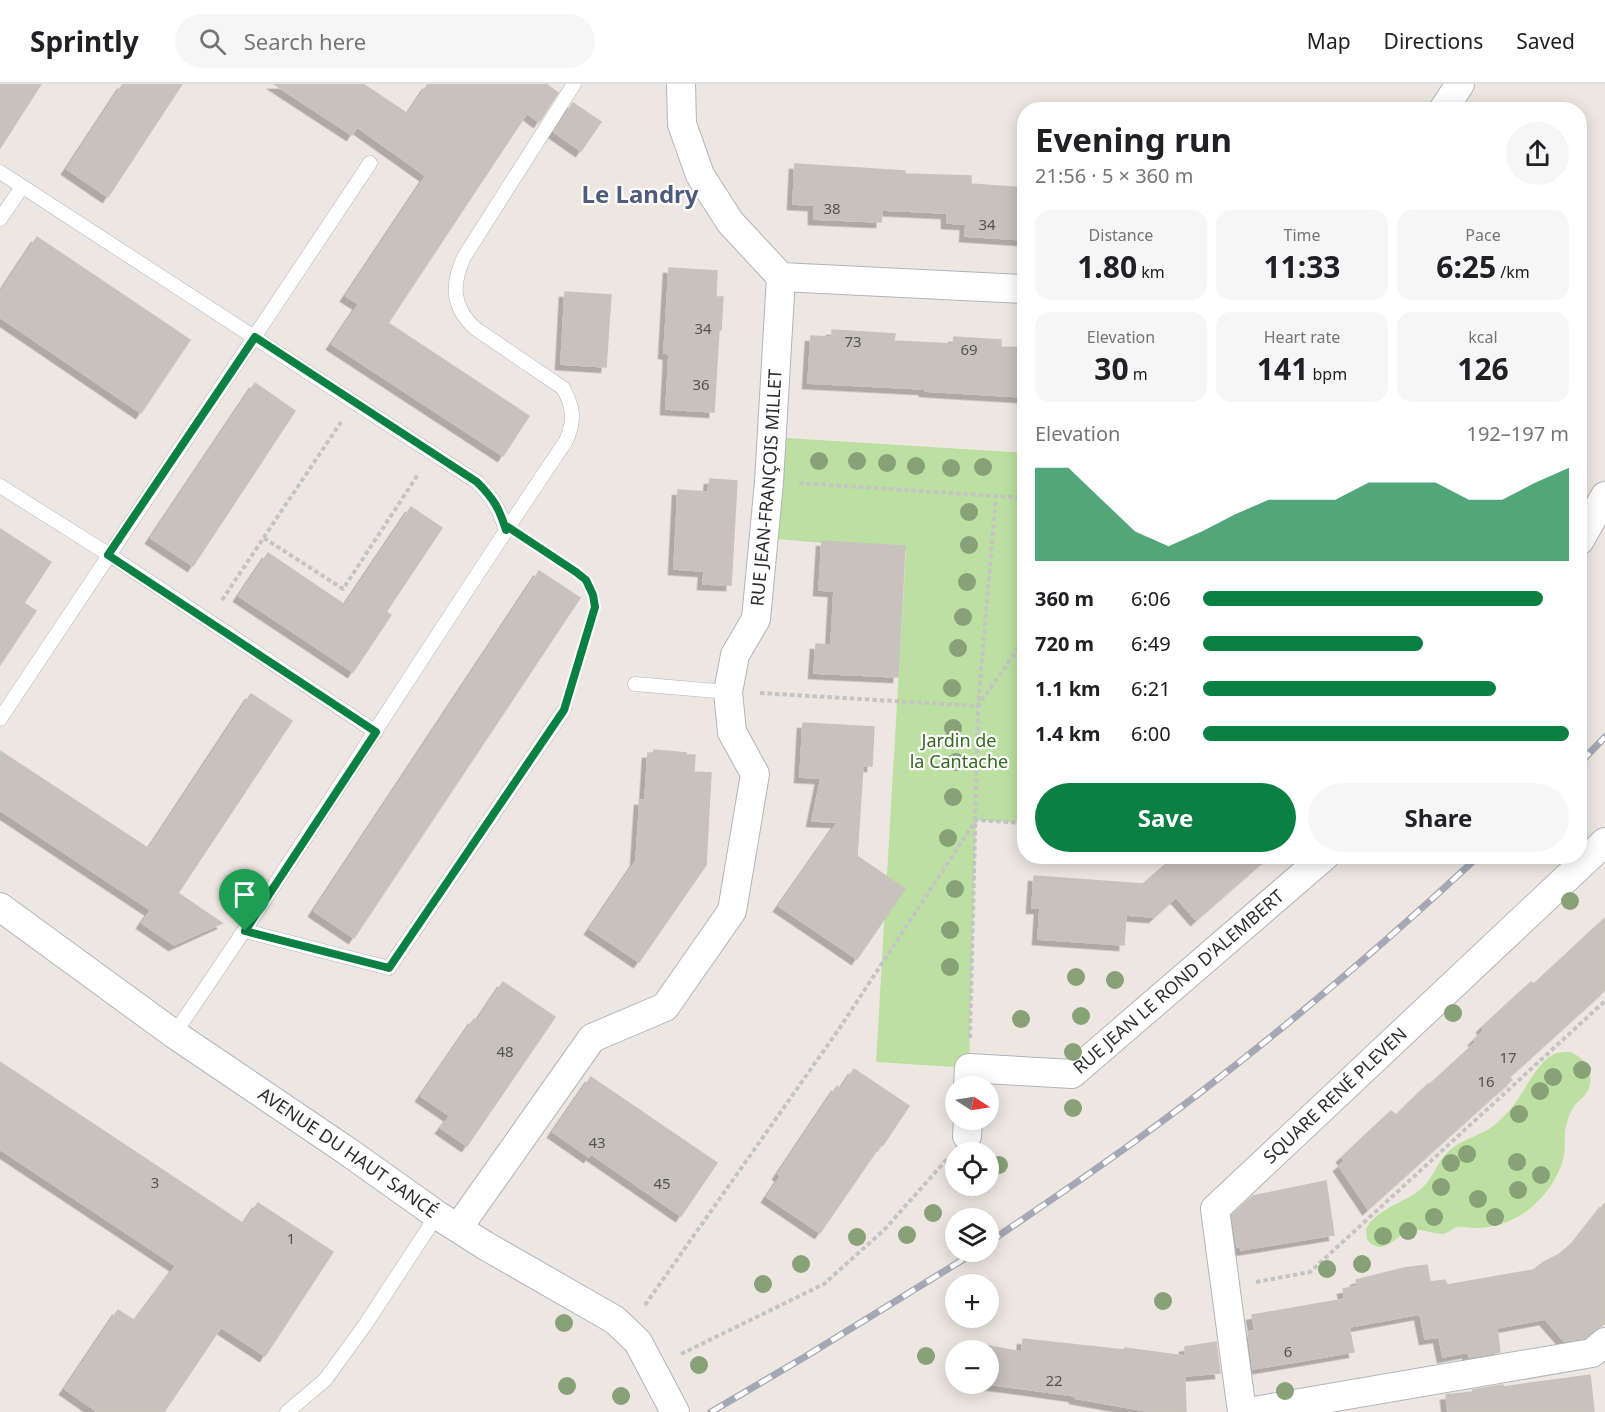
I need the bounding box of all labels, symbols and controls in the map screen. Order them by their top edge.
search box [175,14,595,68]
text: Sprintly [30,22,139,60]
icon: search [196,25,229,58]
text: Search here [244,26,366,56]
text: Map [1307,27,1351,55]
text: Directions [1384,27,1483,55]
text: Saved [1516,27,1575,55]
text: Evening run [1035,117,1232,162]
button: share [1506,122,1569,185]
text: 21:56 · 5 × 360 m [1035,162,1193,189]
district label: Le Landry [582,177,699,210]
house number: 38 [823,198,841,218]
house number: 34 [978,214,996,234]
text: Distance [1089,224,1153,246]
text: Time [1283,224,1321,246]
text: Pace [1465,224,1501,246]
text: 1.80 [1077,246,1137,287]
text: 11:33 [1263,246,1341,287]
text: 6:25 [1436,246,1496,287]
text: km [1137,261,1165,283]
text: /km [1496,261,1530,283]
house number: 34 [694,318,712,338]
text: Elevation [1087,326,1155,348]
text: Heart rate [1264,326,1340,348]
text: kcal [1468,326,1498,348]
house number: 73 [844,331,862,351]
house number: 69 [960,339,978,359]
text: 30 [1094,348,1129,389]
text: 141 [1257,348,1308,389]
text: 126 [1457,348,1509,389]
text: m [1129,363,1148,385]
text: bpm [1308,363,1347,385]
street label: RUE JEAN-FRANÇOIS MILLET [744,368,787,607]
house number: 36 [692,374,710,394]
text: Elevation [1035,420,1120,447]
text: 192–197 m [1466,420,1569,447]
text: 360 m [1035,585,1094,612]
text: 6:06 [1131,585,1171,612]
text: 720 m [1035,630,1094,657]
text: 6:49 [1131,630,1171,657]
text: 1.1 km [1035,675,1101,702]
text: 6:21 [1131,675,1171,702]
text: 1.4 km [1035,720,1101,747]
text: 6:00 [1131,720,1171,747]
park label: Jardin de la Cantache [910,728,1008,773]
button: Save [1035,783,1296,852]
button: Share [1308,783,1569,852]
pin [219,869,270,931]
icon: arrive [228,878,261,911]
street label: RUE JEAN LE ROND D'ALEMBERT [1068,884,1288,1079]
street label: SQUARE RENÉ PLEVEN [1258,1022,1412,1168]
house number: 48 [496,1041,514,1061]
house number: 17 [1499,1047,1517,1067]
house number: 16 [1477,1071,1495,1091]
north arrow [945,1076,999,1130]
map controls [945,1076,999,1394]
street label: AVENUE DU HAUT SANCÉ [254,1081,443,1223]
house number: 43 [588,1132,606,1152]
button: locate [945,1142,999,1196]
house number: 3 [151,1172,159,1192]
house number: 45 [653,1173,671,1193]
button: layers [945,1208,999,1262]
house number: 1 [287,1228,295,1248]
button: + [945,1274,999,1328]
button: − [945,1340,999,1394]
house number: 6 [1284,1341,1292,1361]
house number: 22 [1045,1370,1063,1390]

